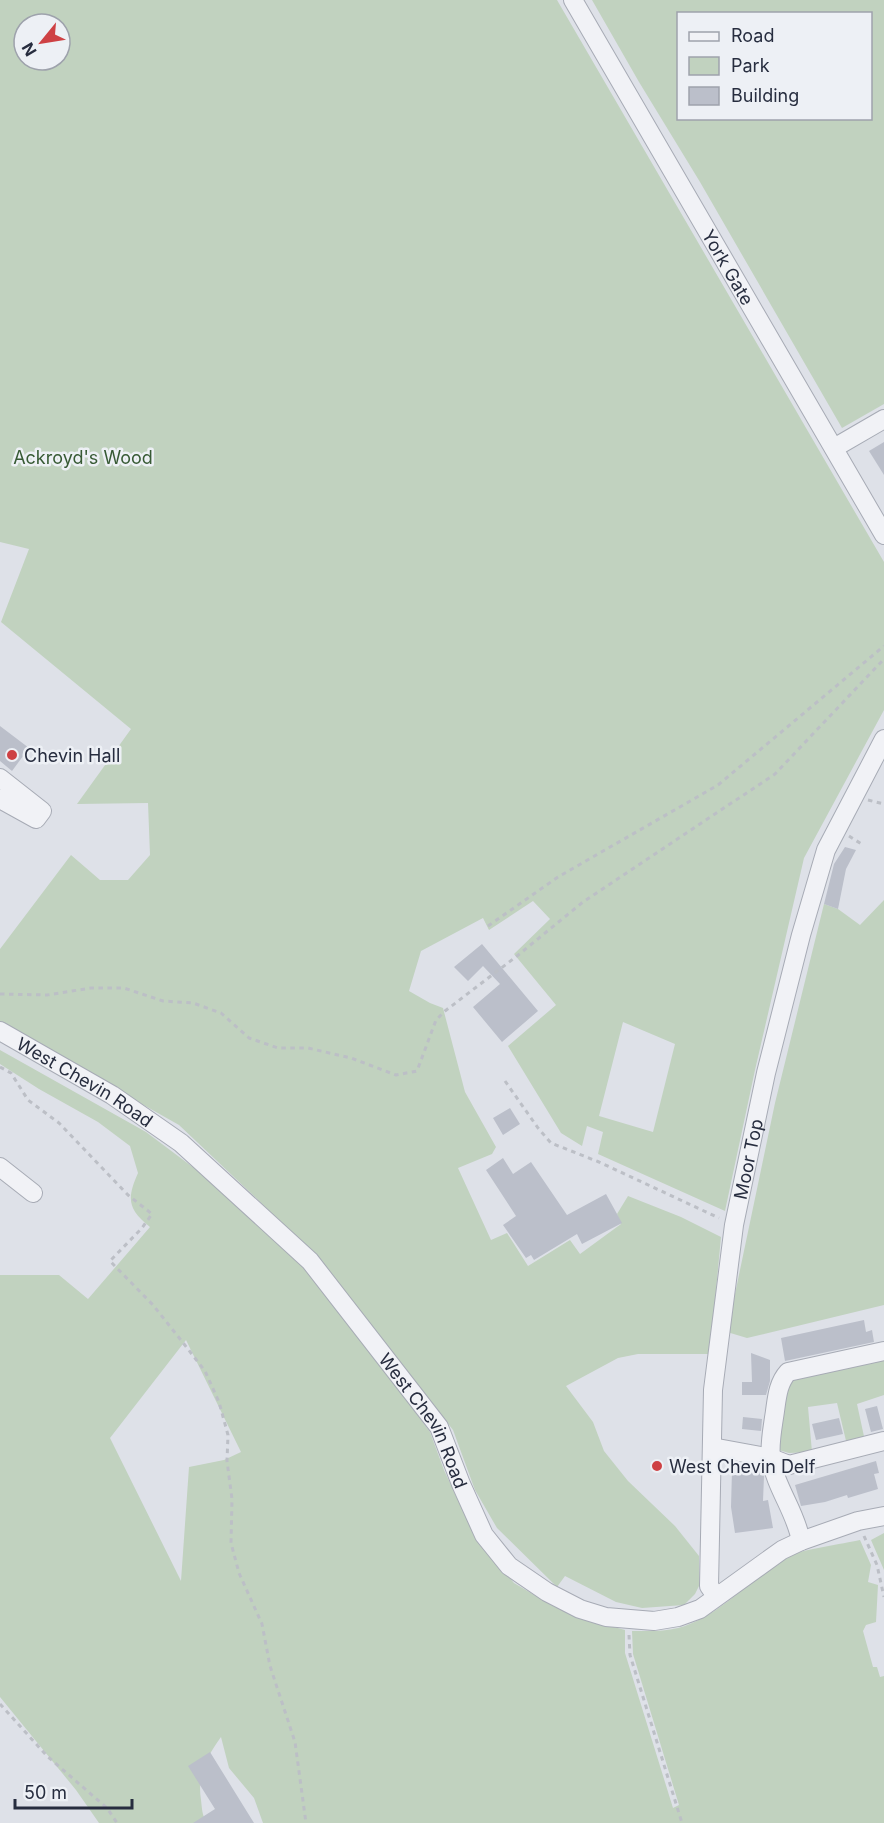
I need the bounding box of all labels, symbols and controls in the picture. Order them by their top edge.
north arrow [12,12,72,72]
legend [677,12,872,120]
text: Road [731,25,774,46]
text: N [17,39,41,60]
text: Park [731,55,770,76]
text: Building [731,85,799,106]
street label: York Gate [698,226,758,308]
park label: Ackroyd's Wood [13,447,153,468]
place label: Chevin Hall [24,745,120,766]
marker: Chevin Hall [5,748,19,762]
street label: West Chevin Road [13,1032,157,1131]
street label: Moor Top [729,1117,767,1201]
street label: West Chevin Road [375,1349,472,1491]
place label: West Chevin Delf [669,1456,816,1477]
marker: West Chevin Delf [650,1459,664,1473]
scale bar [15,1772,132,1810]
text: 50 m [24,1782,67,1803]

